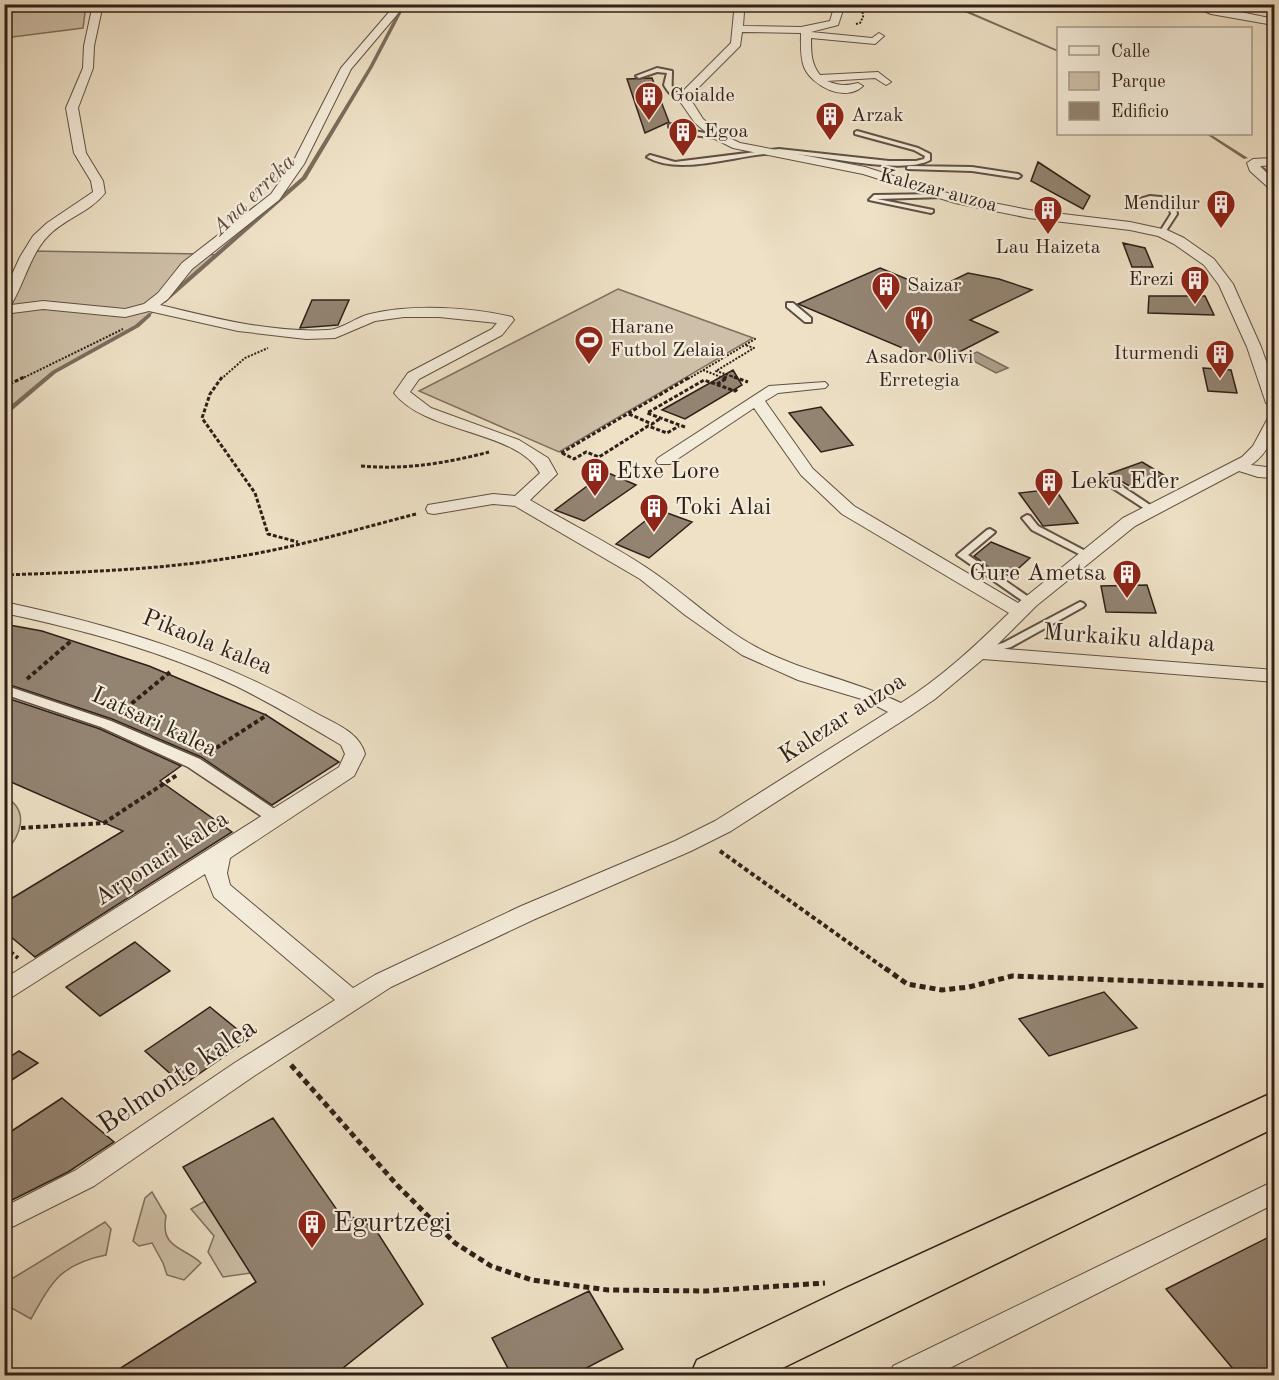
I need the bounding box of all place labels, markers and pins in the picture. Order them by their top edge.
building icon: Goialde [633,80,665,122]
place label: Goialde [670,86,735,106]
building icon: Arzak [814,100,846,142]
place label: Arzak [851,106,904,126]
building icon: Egoa [667,116,699,158]
place label: Egoa [704,122,749,142]
building icon: Mendilur [1205,188,1237,230]
building icon: Lau Haizeta [1032,194,1064,236]
place label: Mendilur [1123,194,1200,214]
place label: Lau Haizeta [995,238,1101,258]
building icon: Erezi [1179,264,1211,306]
building icon: Saizar [870,270,902,312]
place label: Erezi [1129,270,1174,290]
place label: Saizar [907,276,962,296]
restaurant icon: Asador Olivi Erretegia [903,304,935,346]
place label: Harane Futbol Zelaia [610,318,725,361]
sports icon: Harane Futbol Zelaia [573,324,605,366]
building icon: Iturmendi [1204,338,1236,380]
place label: Iturmendi [1114,344,1199,364]
place label: Asador Olivi Erretegia [865,348,973,391]
building icon: Etxe Lore [579,456,611,498]
place label: Etxe Lore [616,460,720,484]
building icon: Leku Eder [1033,466,1065,508]
place label: Leku Eder [1070,470,1179,494]
building icon: Toki Alai [638,492,670,534]
place label: Toki Alai [675,496,771,520]
building icon: Gure Ametsa [1111,558,1143,600]
place label: Gure Ametsa [969,562,1106,586]
building icon: Egurtzegi [296,1208,328,1250]
place label: Egurtzegi [333,1210,452,1238]

